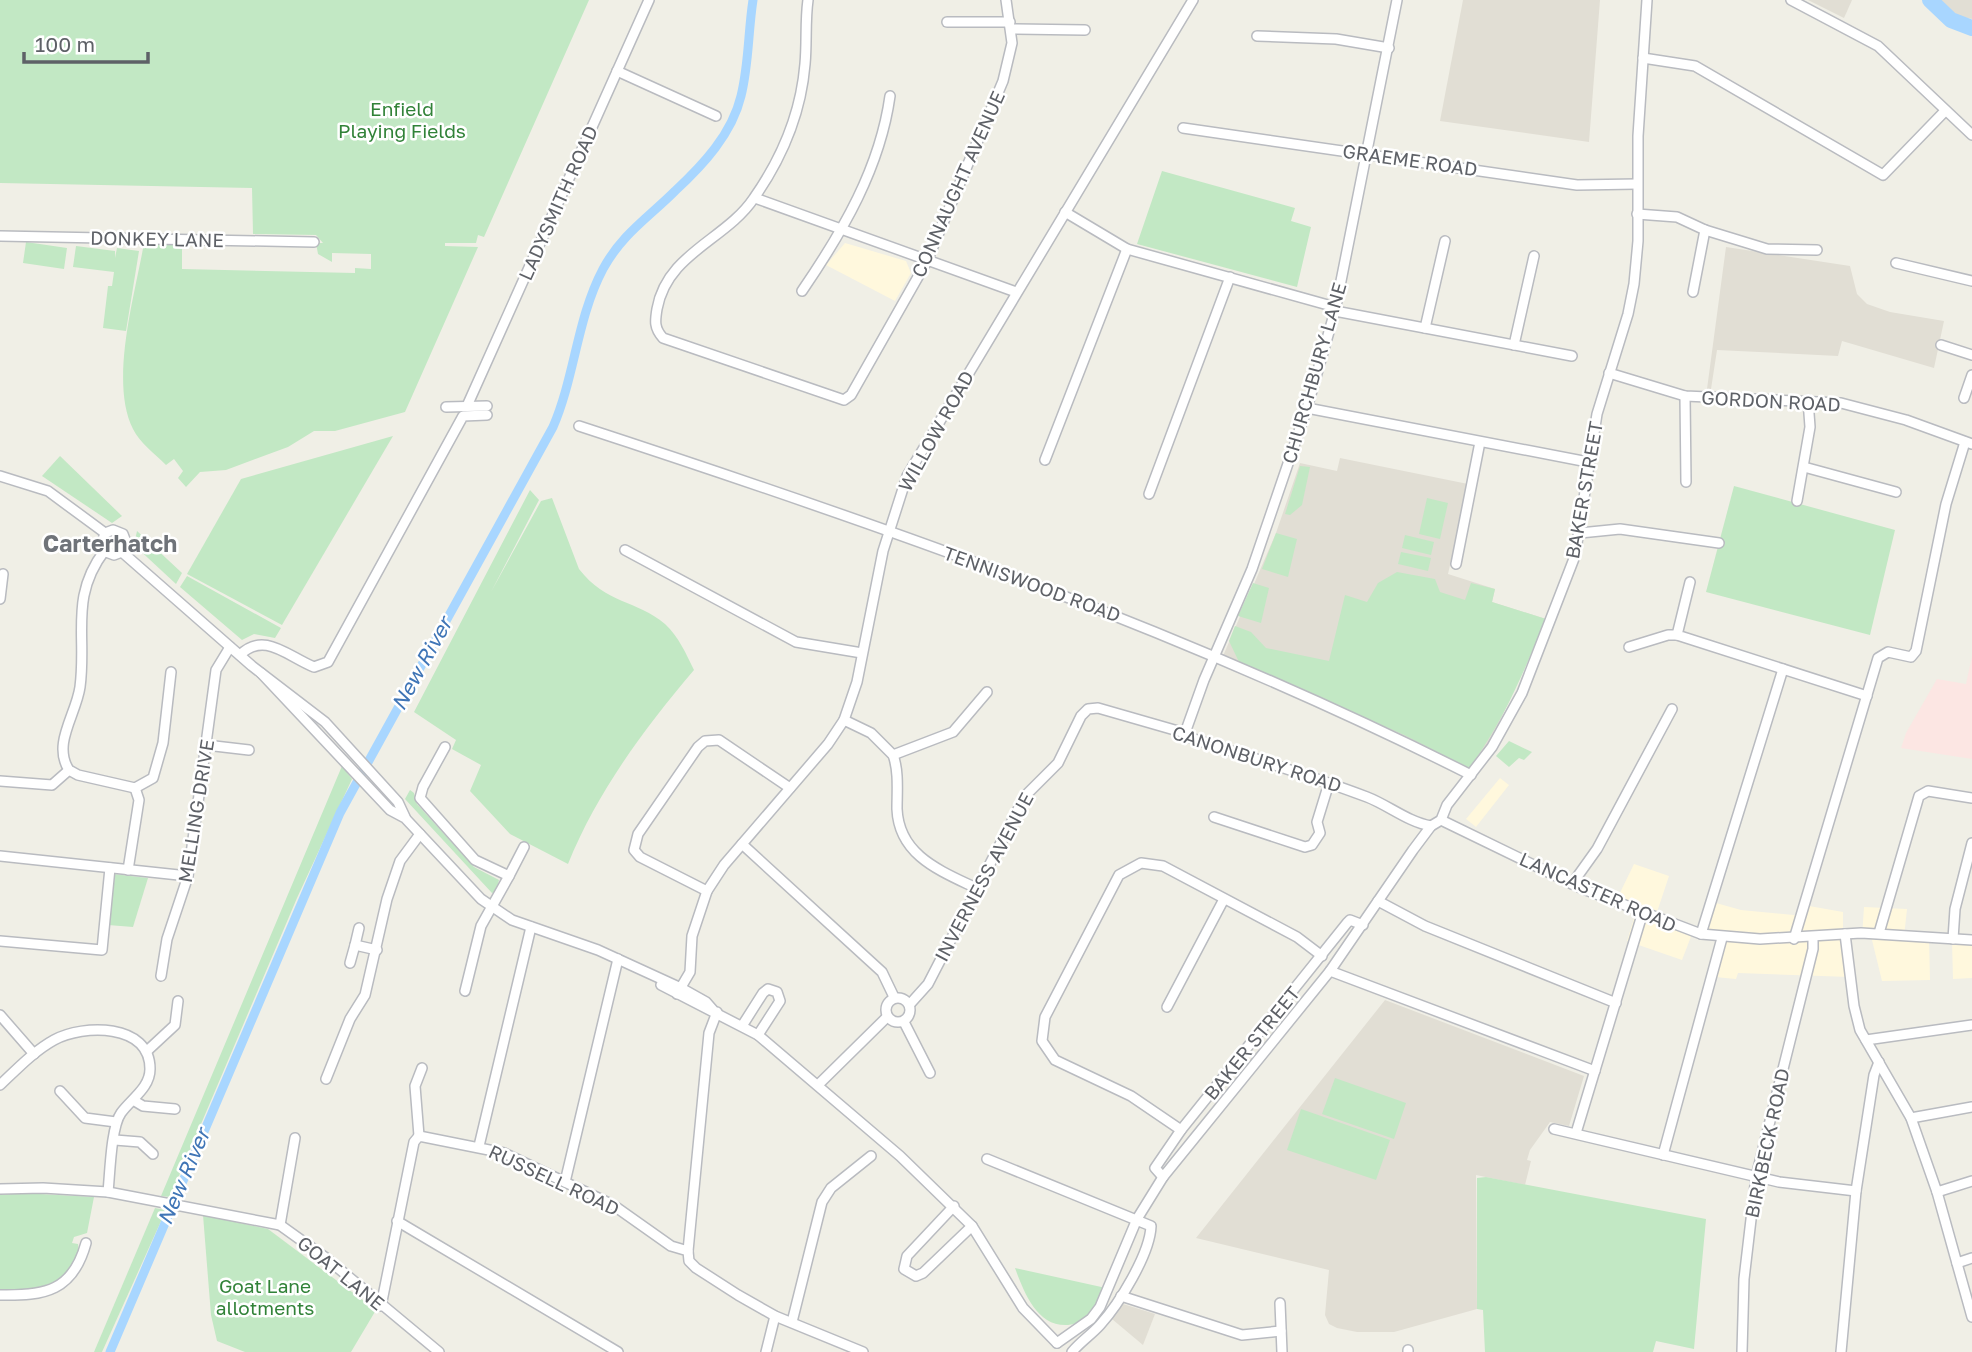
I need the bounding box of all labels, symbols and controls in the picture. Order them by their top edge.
scale bar [24,21,149,65]
text: 100 m [35,31,95,57]
street label: CONNAUGHT AVENUE [906,87,1009,281]
park label: Enfield Playing Fields [338,97,466,142]
street label: LADYSMITH ROAD [513,122,602,284]
street label: GRAEME ROAD [1341,139,1479,180]
street label: DONKEY LANE [90,226,224,251]
street label: CHURCHBURY LANE [1277,280,1350,466]
street label: WILLOW ROAD [893,366,978,495]
street label: GORDON ROAD [1701,385,1841,416]
street label: BAKER STREET [1560,419,1607,560]
district label: Carterhatch [43,529,177,557]
street label: TENNISWOOD ROAD [940,541,1124,626]
water label: New River [385,610,459,714]
street label: CANONBURY ROAD [1170,720,1345,797]
street label: MELLING DRIVE [173,738,218,884]
street label: INVERNESS AVENUE [929,788,1038,965]
street label: LANCASTER ROAD [1516,847,1680,936]
street label: BAKER STREET [1199,981,1305,1104]
street label: BIRKBECK ROAD [1739,1066,1794,1220]
water label: New River [151,1122,216,1229]
street label: RUSSELL ROAD [485,1139,623,1220]
street label: GOAT LANE [293,1231,389,1315]
park label: Goat Lane allotments [216,1274,314,1319]

